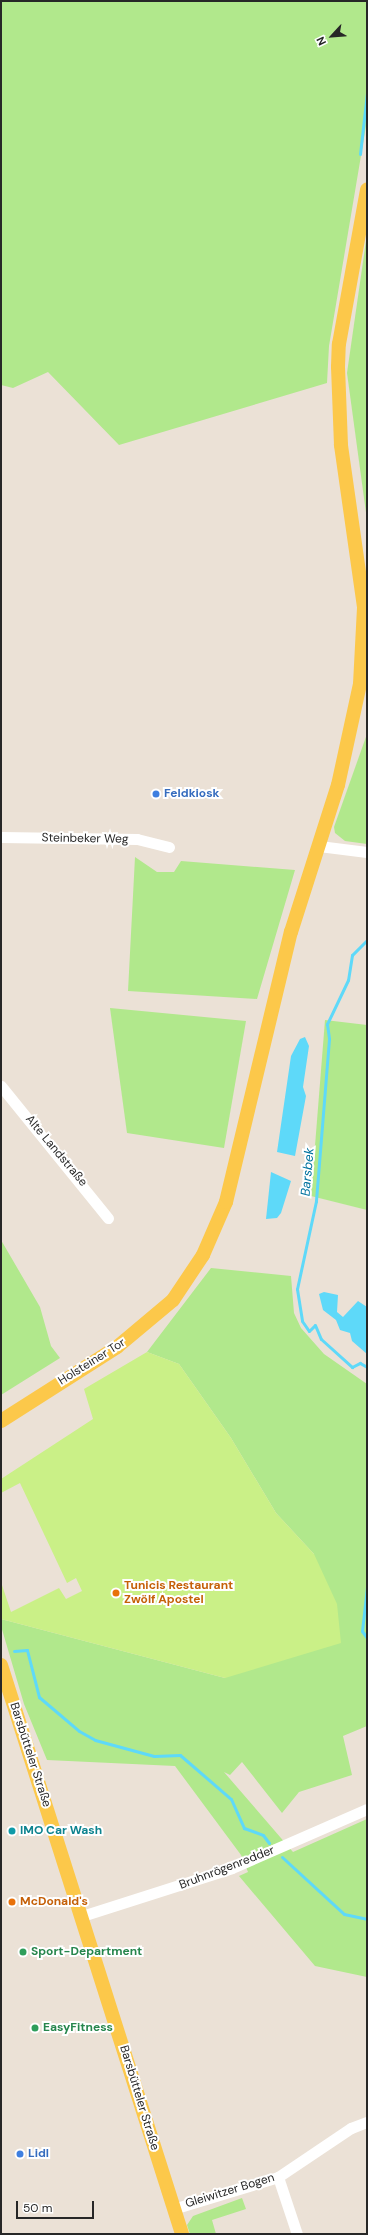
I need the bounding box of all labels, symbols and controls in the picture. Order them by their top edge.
north arrow [312,16,352,56]
text: N [313,35,329,48]
place label: Feldkiosk [164,787,220,801]
marker: Feldkiosk [151,789,161,799]
street label: Steinbeker Weg [41,831,129,847]
street label: Alte Landstraße [22,1112,90,1190]
water label: Barsbek [298,1147,318,1197]
street label: Holsteiner Tor [56,1336,128,1388]
place label: Tunicis Restaurant Zwölf Apostel [124,1579,233,1607]
marker: Tunicis Restaurant Zwölf Apostel [111,1588,121,1598]
street label: Barsbütteler Straße [6,1701,54,1809]
place label: IMO Car Wash [20,1824,102,1838]
marker: IMO Car Wash [7,1826,17,1836]
street label: Bruhnrögenredder [177,1843,277,1893]
place label: McDonald's [20,1895,88,1909]
marker: McDonald's [7,1897,17,1907]
place label: Sport-Department [31,1945,142,1959]
marker: Sport-Department [18,1947,28,1957]
place label: EasyFitness [43,2021,113,2035]
marker: EasyFitness [30,2023,40,2033]
street label: Barsbütteler Straße [116,2044,162,2152]
place label: Lidl [28,2147,49,2161]
marker: Lidl [15,2149,25,2159]
street label: Gleiwitzer Bogen [184,2171,276,2211]
scale bar [18,2193,96,2219]
text: 50 m [23,2200,52,2216]

